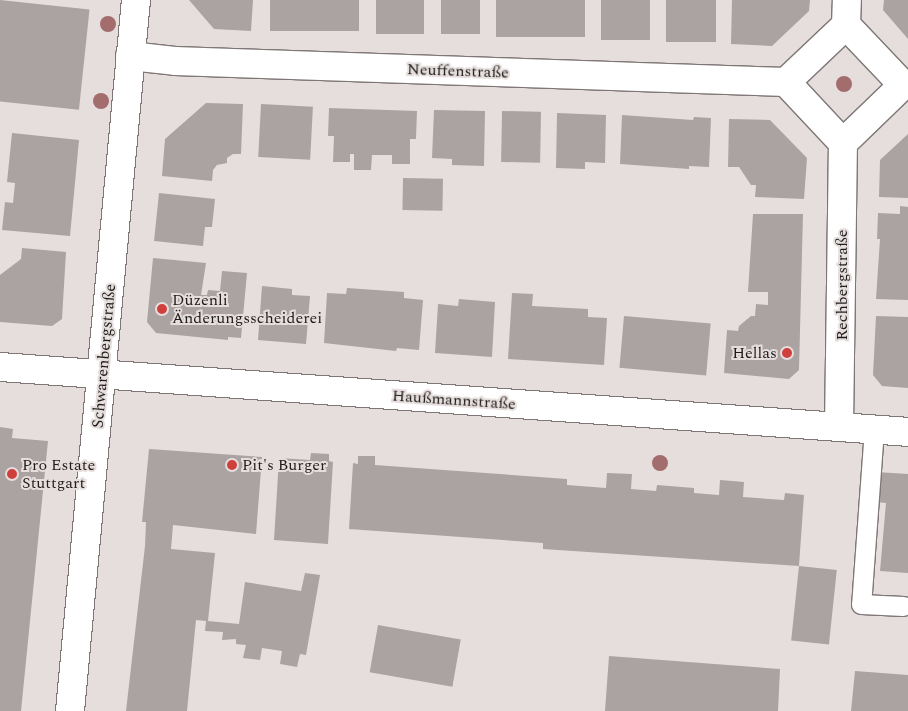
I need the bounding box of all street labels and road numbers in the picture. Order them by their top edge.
street label: Neuffenstraße [407,60,509,82]
street label: Rechbergstraße [832,229,852,341]
street label: Schwarenbergstraße [88,283,120,429]
street label: Haußmannstraße [392,386,516,414]

